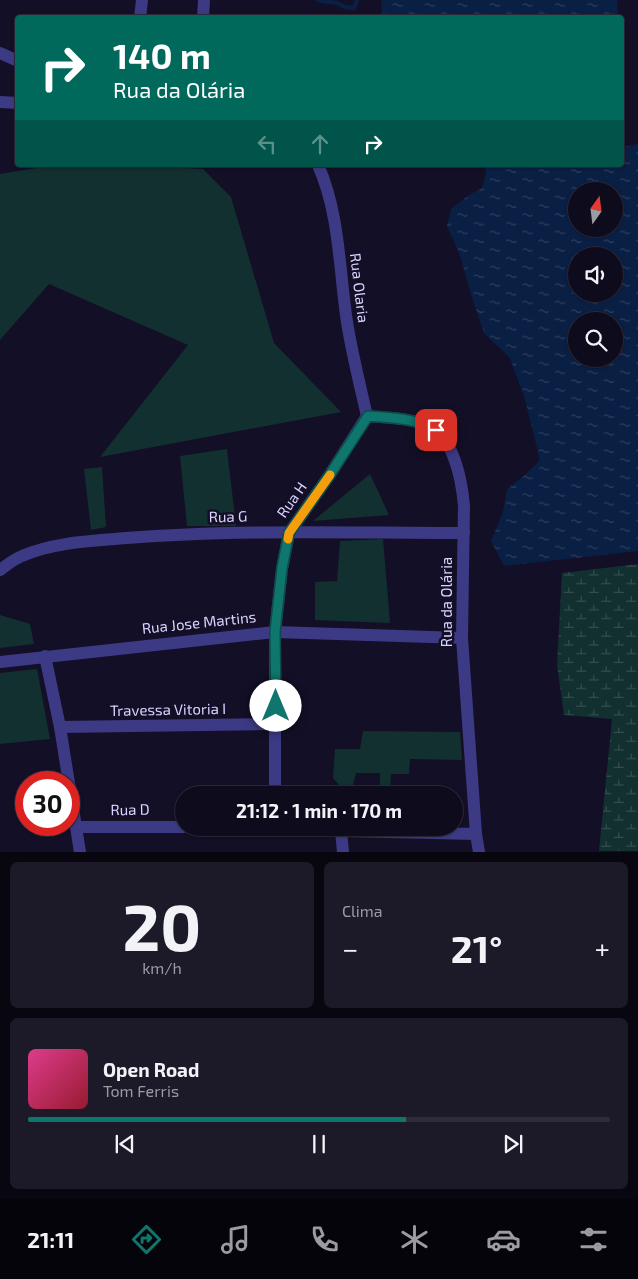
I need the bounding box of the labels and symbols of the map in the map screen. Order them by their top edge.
north arrow [568,182,622,238]
street label: Rua Olaria [347,252,373,324]
pin [415,409,457,451]
street label: Rua H [273,478,310,521]
street label: Rua G [208,507,248,525]
street label: Rua da Olária [437,557,455,647]
street label: Rua Jose Martins [141,607,257,637]
position arrow [249,679,301,731]
street label: Travessa Vitoria I [110,699,226,719]
speed limit sign: 30 [15,771,80,836]
street label: Rua D [110,800,150,818]

